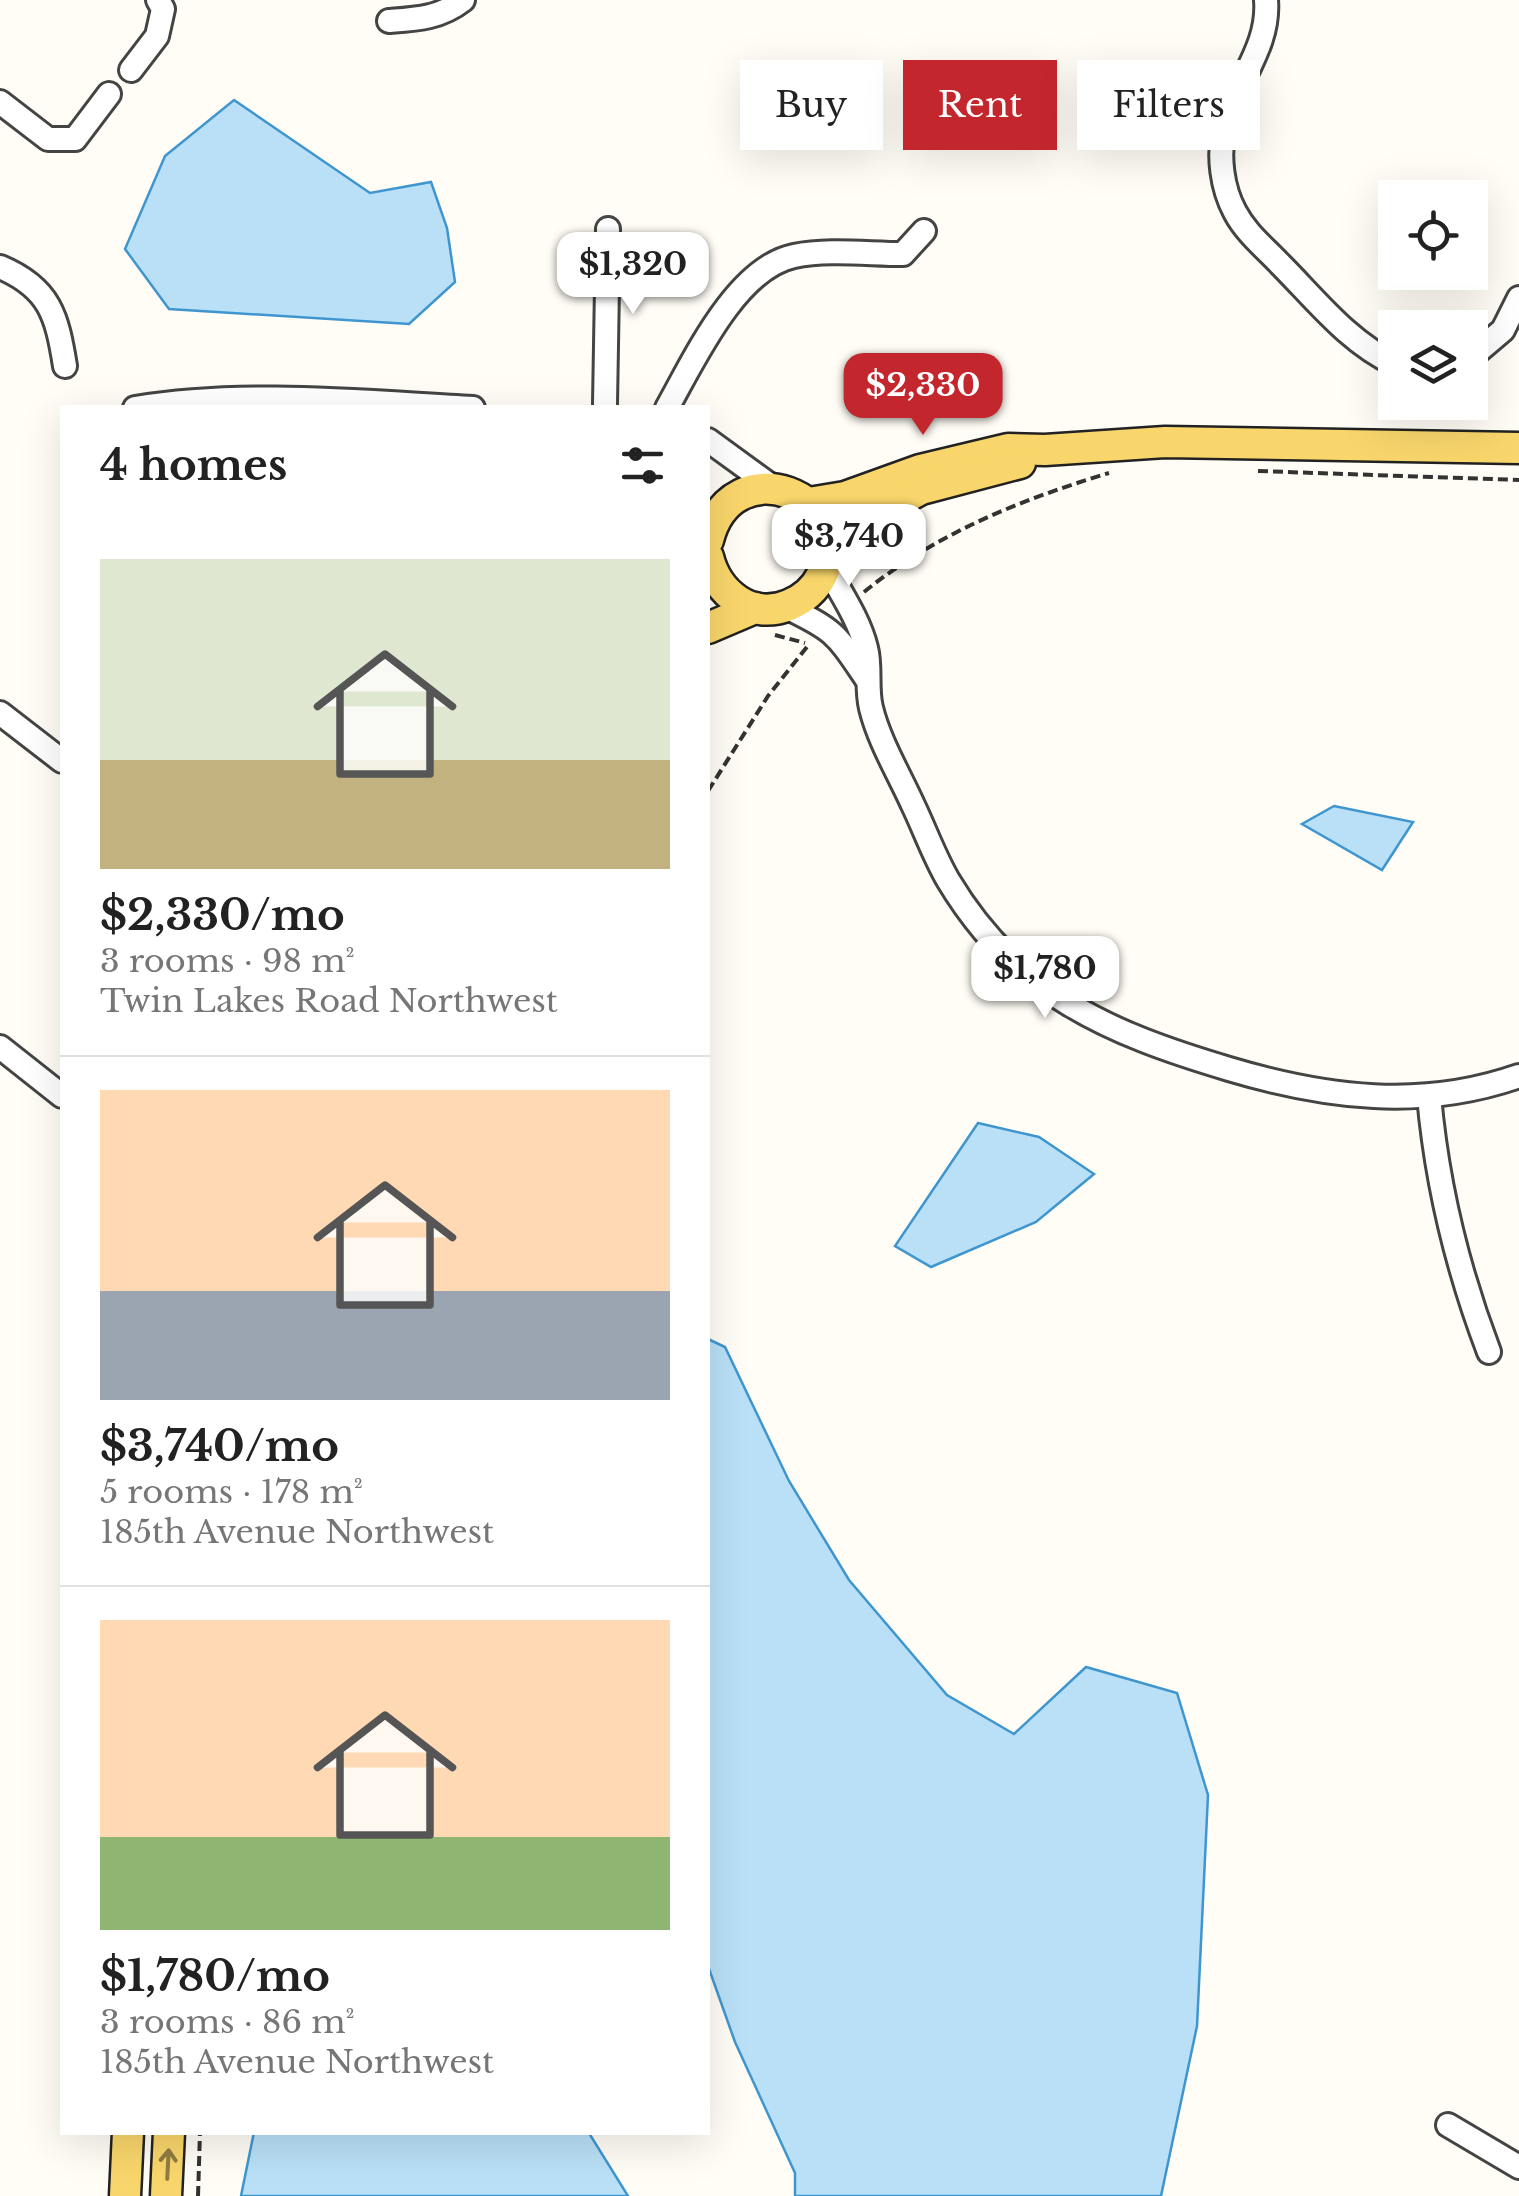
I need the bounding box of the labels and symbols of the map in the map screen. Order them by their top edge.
pin: $1,320 [552,232,714,317]
pin: $2,330 [842,353,1004,438]
pin: $3,740 [768,504,930,589]
pin: $1,780 [964,936,1126,1021]
one-way arrow [159,2149,178,2181]

